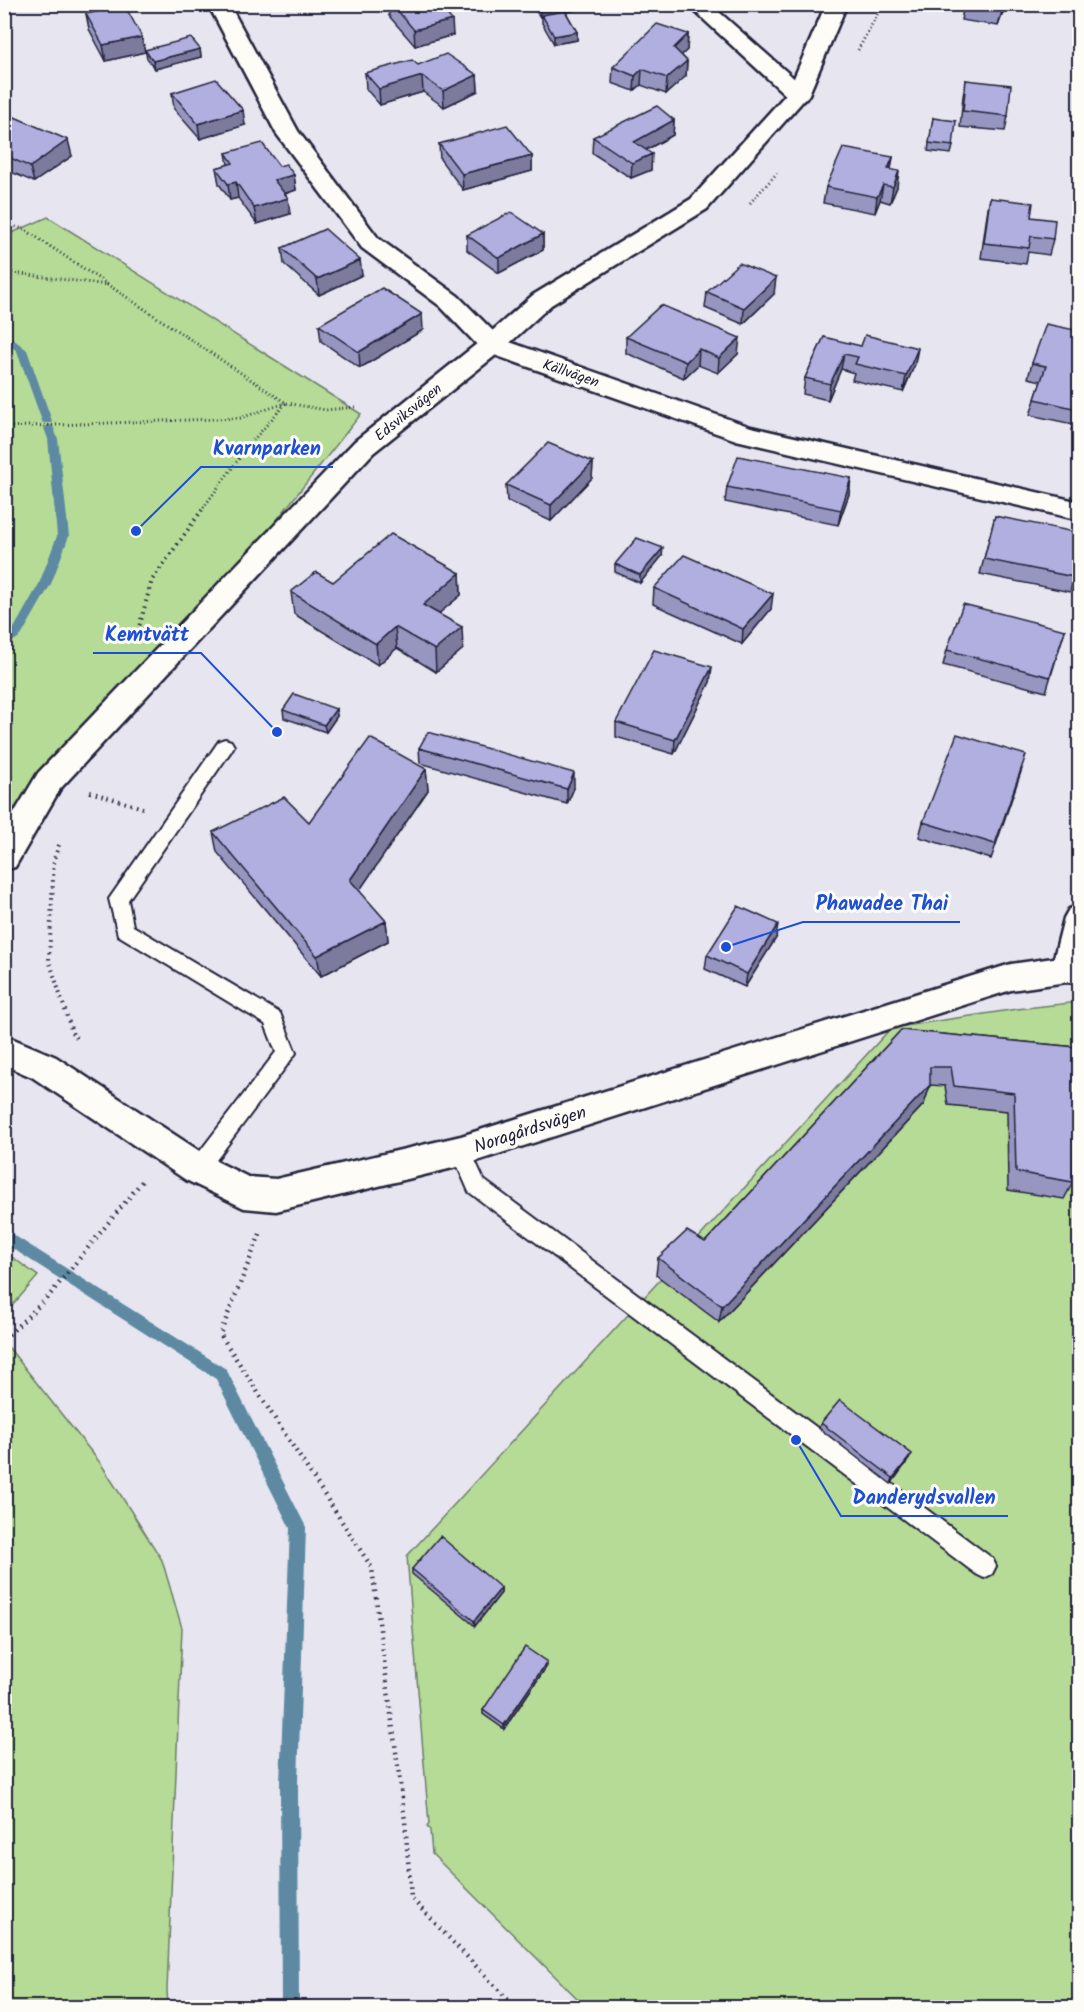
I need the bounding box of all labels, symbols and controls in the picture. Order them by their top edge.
street label: Källvägen [539,353,602,395]
street label: Edsviksvägen [369,378,448,448]
callout: Kvarnparken [201,429,333,467]
text: Kvarnparken [213,434,321,466]
callout: Kemtvätt [93,615,201,653]
text: Kemtvätt [105,620,190,652]
callout: Phawadee Thai [803,884,960,922]
text: Phawadee Thai [816,889,949,921]
street label: Noragårdsvägen [470,1099,590,1162]
callout: Danderydsvallen [841,1478,1008,1516]
text: Danderydsvallen [852,1483,996,1515]

